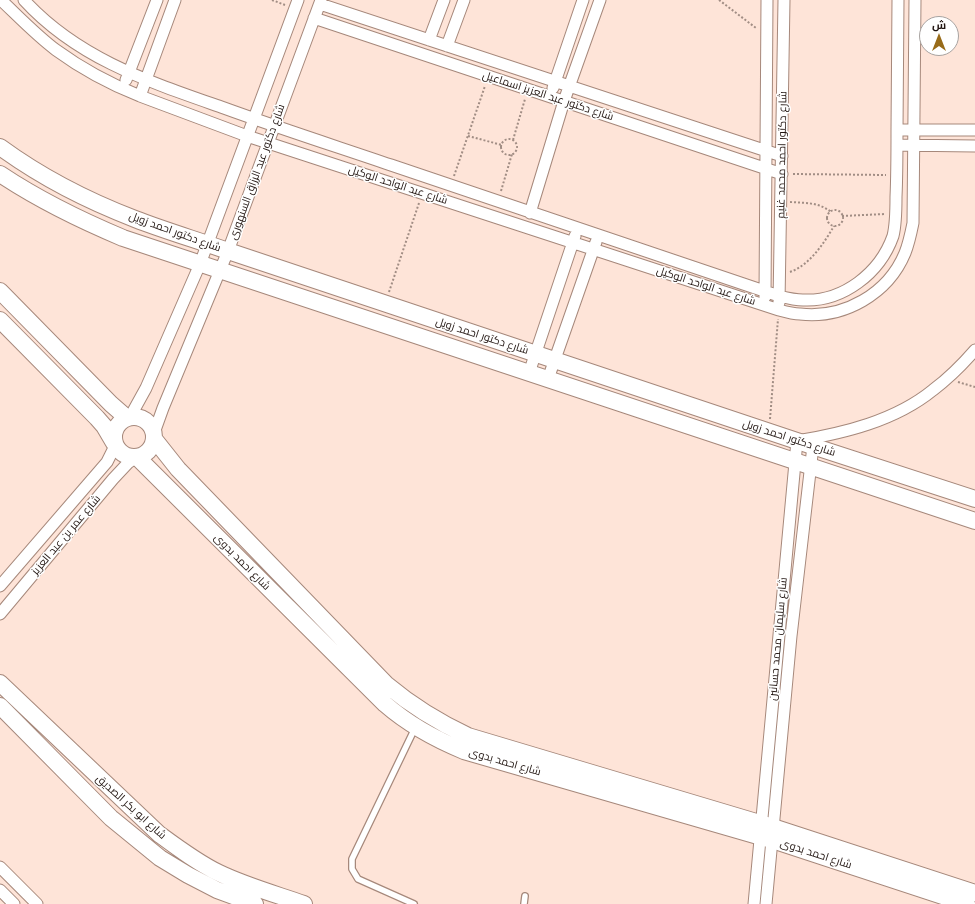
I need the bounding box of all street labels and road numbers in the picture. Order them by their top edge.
street label: شارع دكتور عبد العزيز اسماعيل [481,69,615,123]
street label: شارع دكتور احمد محمد غنيم [774,91,790,219]
street label: شارع دكتور عبد الرزاق السنهورى [226,102,288,242]
street label: شارع عبد الواحد الوكيل [347,163,449,207]
street label: شارع دكتور احمد زويل [127,209,223,255]
street label: شارع عبد الواحد الوكيل [655,264,757,308]
street label: شارع دكتور احمد زويل [434,315,530,357]
street label: شارع دكتور احمد زويل [741,417,837,459]
street label: شارع عمر بن عبد العزيز [29,492,103,578]
street label: شارع احمد بدوى [211,531,273,593]
street label: شارع سليمان محمد حسانين [766,577,790,701]
street label: شارع احمد بدوى [467,745,543,779]
street label: شارع ابو بكر الصديق [93,772,169,842]
street label: شارع احمد بدوى [779,836,853,872]

